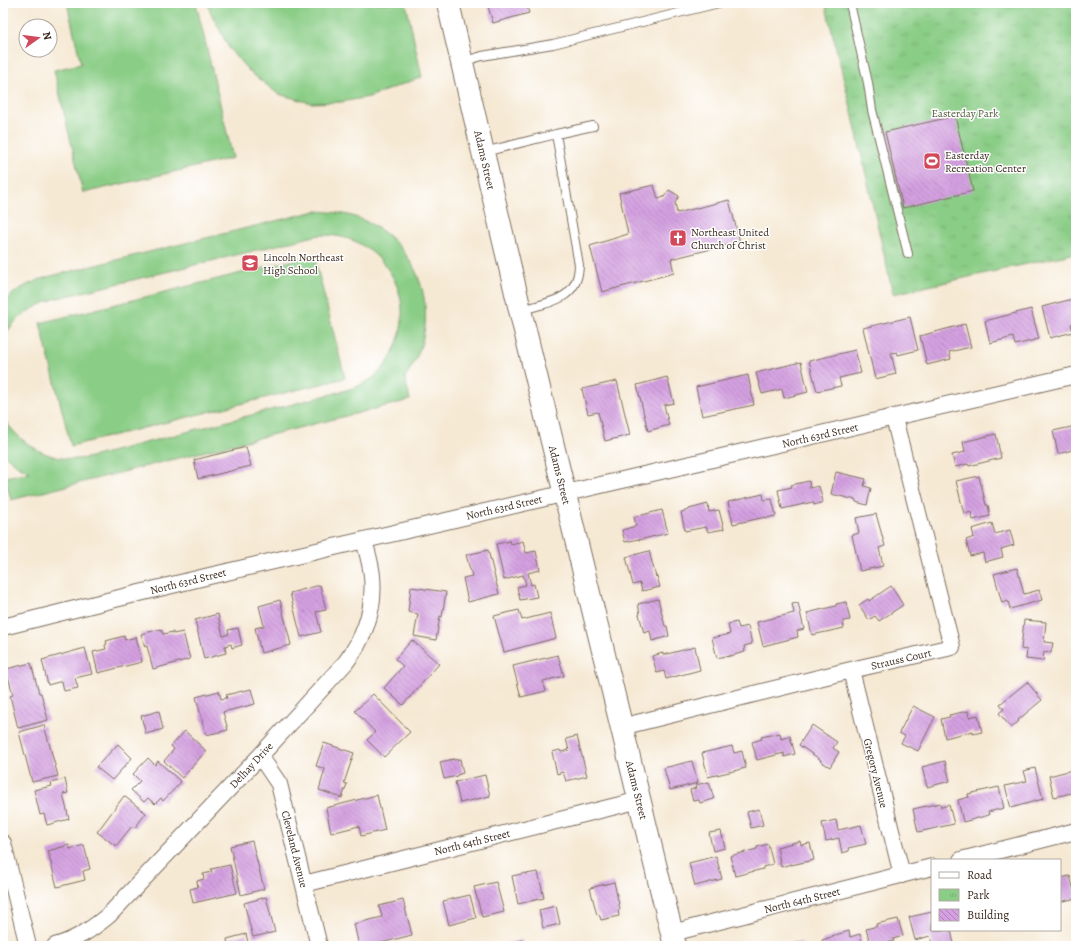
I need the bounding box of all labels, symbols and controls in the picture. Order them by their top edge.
north arrow [18,18,58,58]
text: N [39,30,55,41]
park label: Easterday Park [931,106,999,121]
street label: Adams Street [470,128,499,191]
place label: Easterday Recreation Center [945,148,1026,176]
sports icon: Easterday Recreation Center [922,151,942,171]
place label: Northeast United Church of Christ [691,225,769,253]
church icon: Northeast United Church of Christ [668,228,688,248]
place label: Lincoln Northeast High School [263,250,344,278]
school or university icon: Lincoln Northeast High School [240,253,260,273]
street label: North 63rd Street [780,419,860,452]
street label: Adams Street [545,443,574,506]
street label: North 63rd Street [464,491,544,524]
street label: North 63rd Street [148,565,228,598]
street label: Strauss Court [869,645,933,674]
street label: Gregory Avenue [860,737,891,810]
street label: Delhay Drive [226,739,277,792]
street label: Adams Street [622,758,651,821]
street label: Cleveland Avenue [278,809,311,889]
street label: North 64th Street [433,826,512,859]
legend [931,859,1061,931]
text: Road [967,867,993,883]
street label: North 64th Street [763,884,842,917]
text: Park [967,887,990,903]
text: Building [967,907,1009,923]

